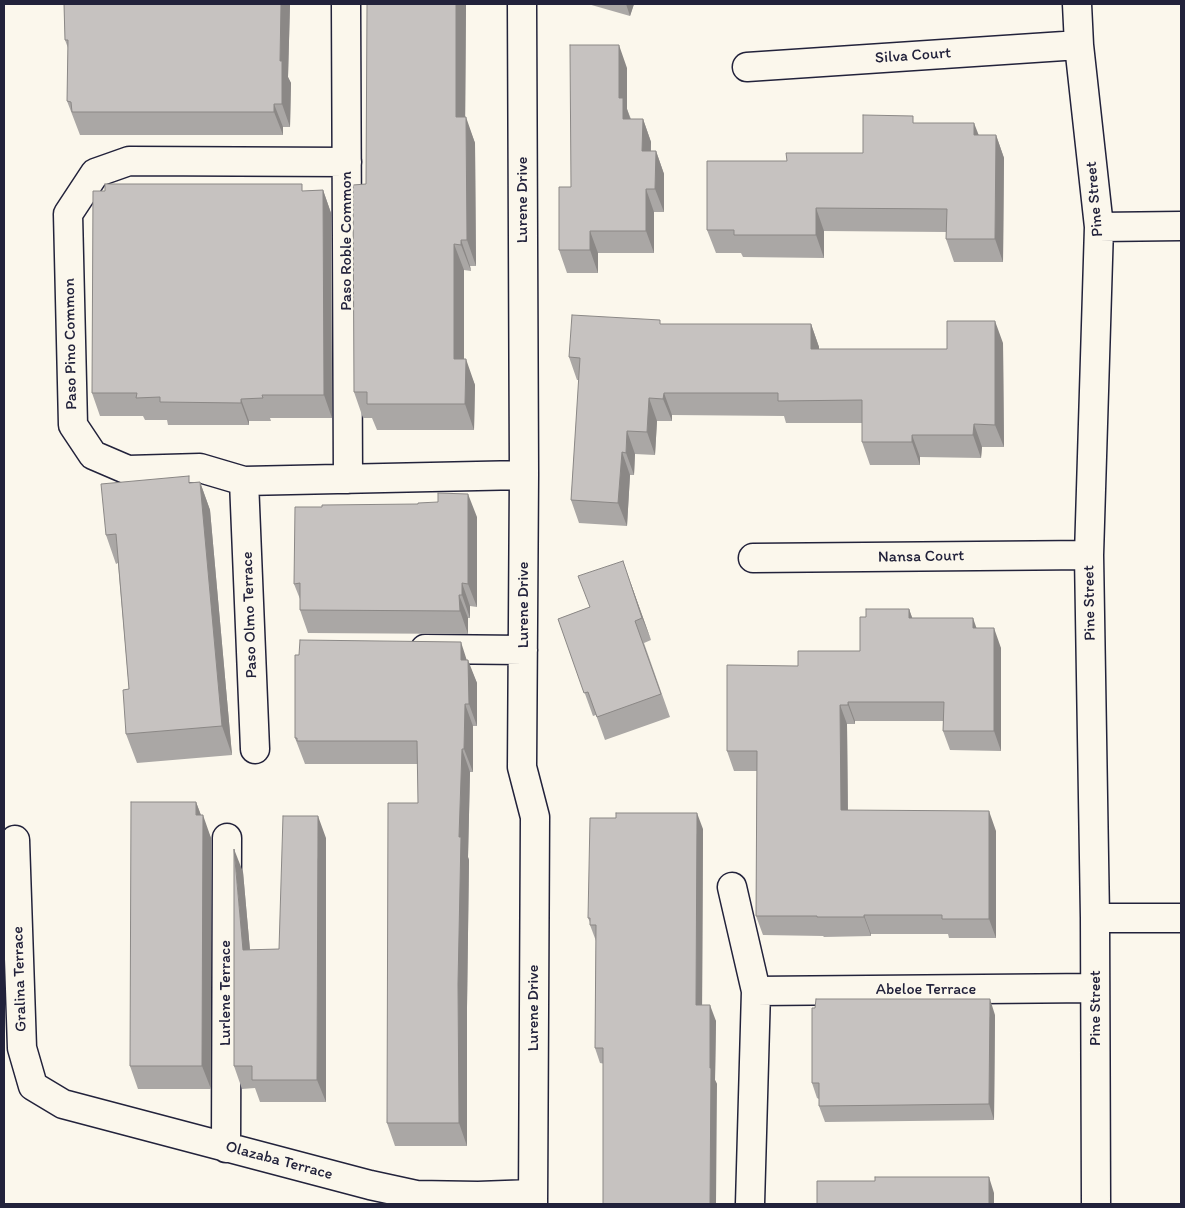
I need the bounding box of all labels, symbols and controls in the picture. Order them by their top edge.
street label: Silva Court [874,44,952,68]
street label: Lurene Drive [513,157,533,243]
street label: Pine Street [1082,160,1108,238]
street label: Paso Roble Common [337,171,357,311]
street label: Paso Pino Common [60,278,82,410]
street label: Nansa Court [878,547,964,567]
street label: Paso Olmo Terrace [238,551,262,679]
street label: Lurene Drive [514,562,534,648]
street label: Pine Street [1080,565,1100,641]
street label: Gralina Terrace [9,926,31,1032]
street label: Lurlene Terrace [216,940,236,1046]
street label: Lurene Drive [524,965,544,1051]
street label: Pine Street [1086,970,1106,1046]
street label: Abeloe Terrace [876,980,976,1000]
street label: Olazaba Terrace [223,1137,335,1185]

